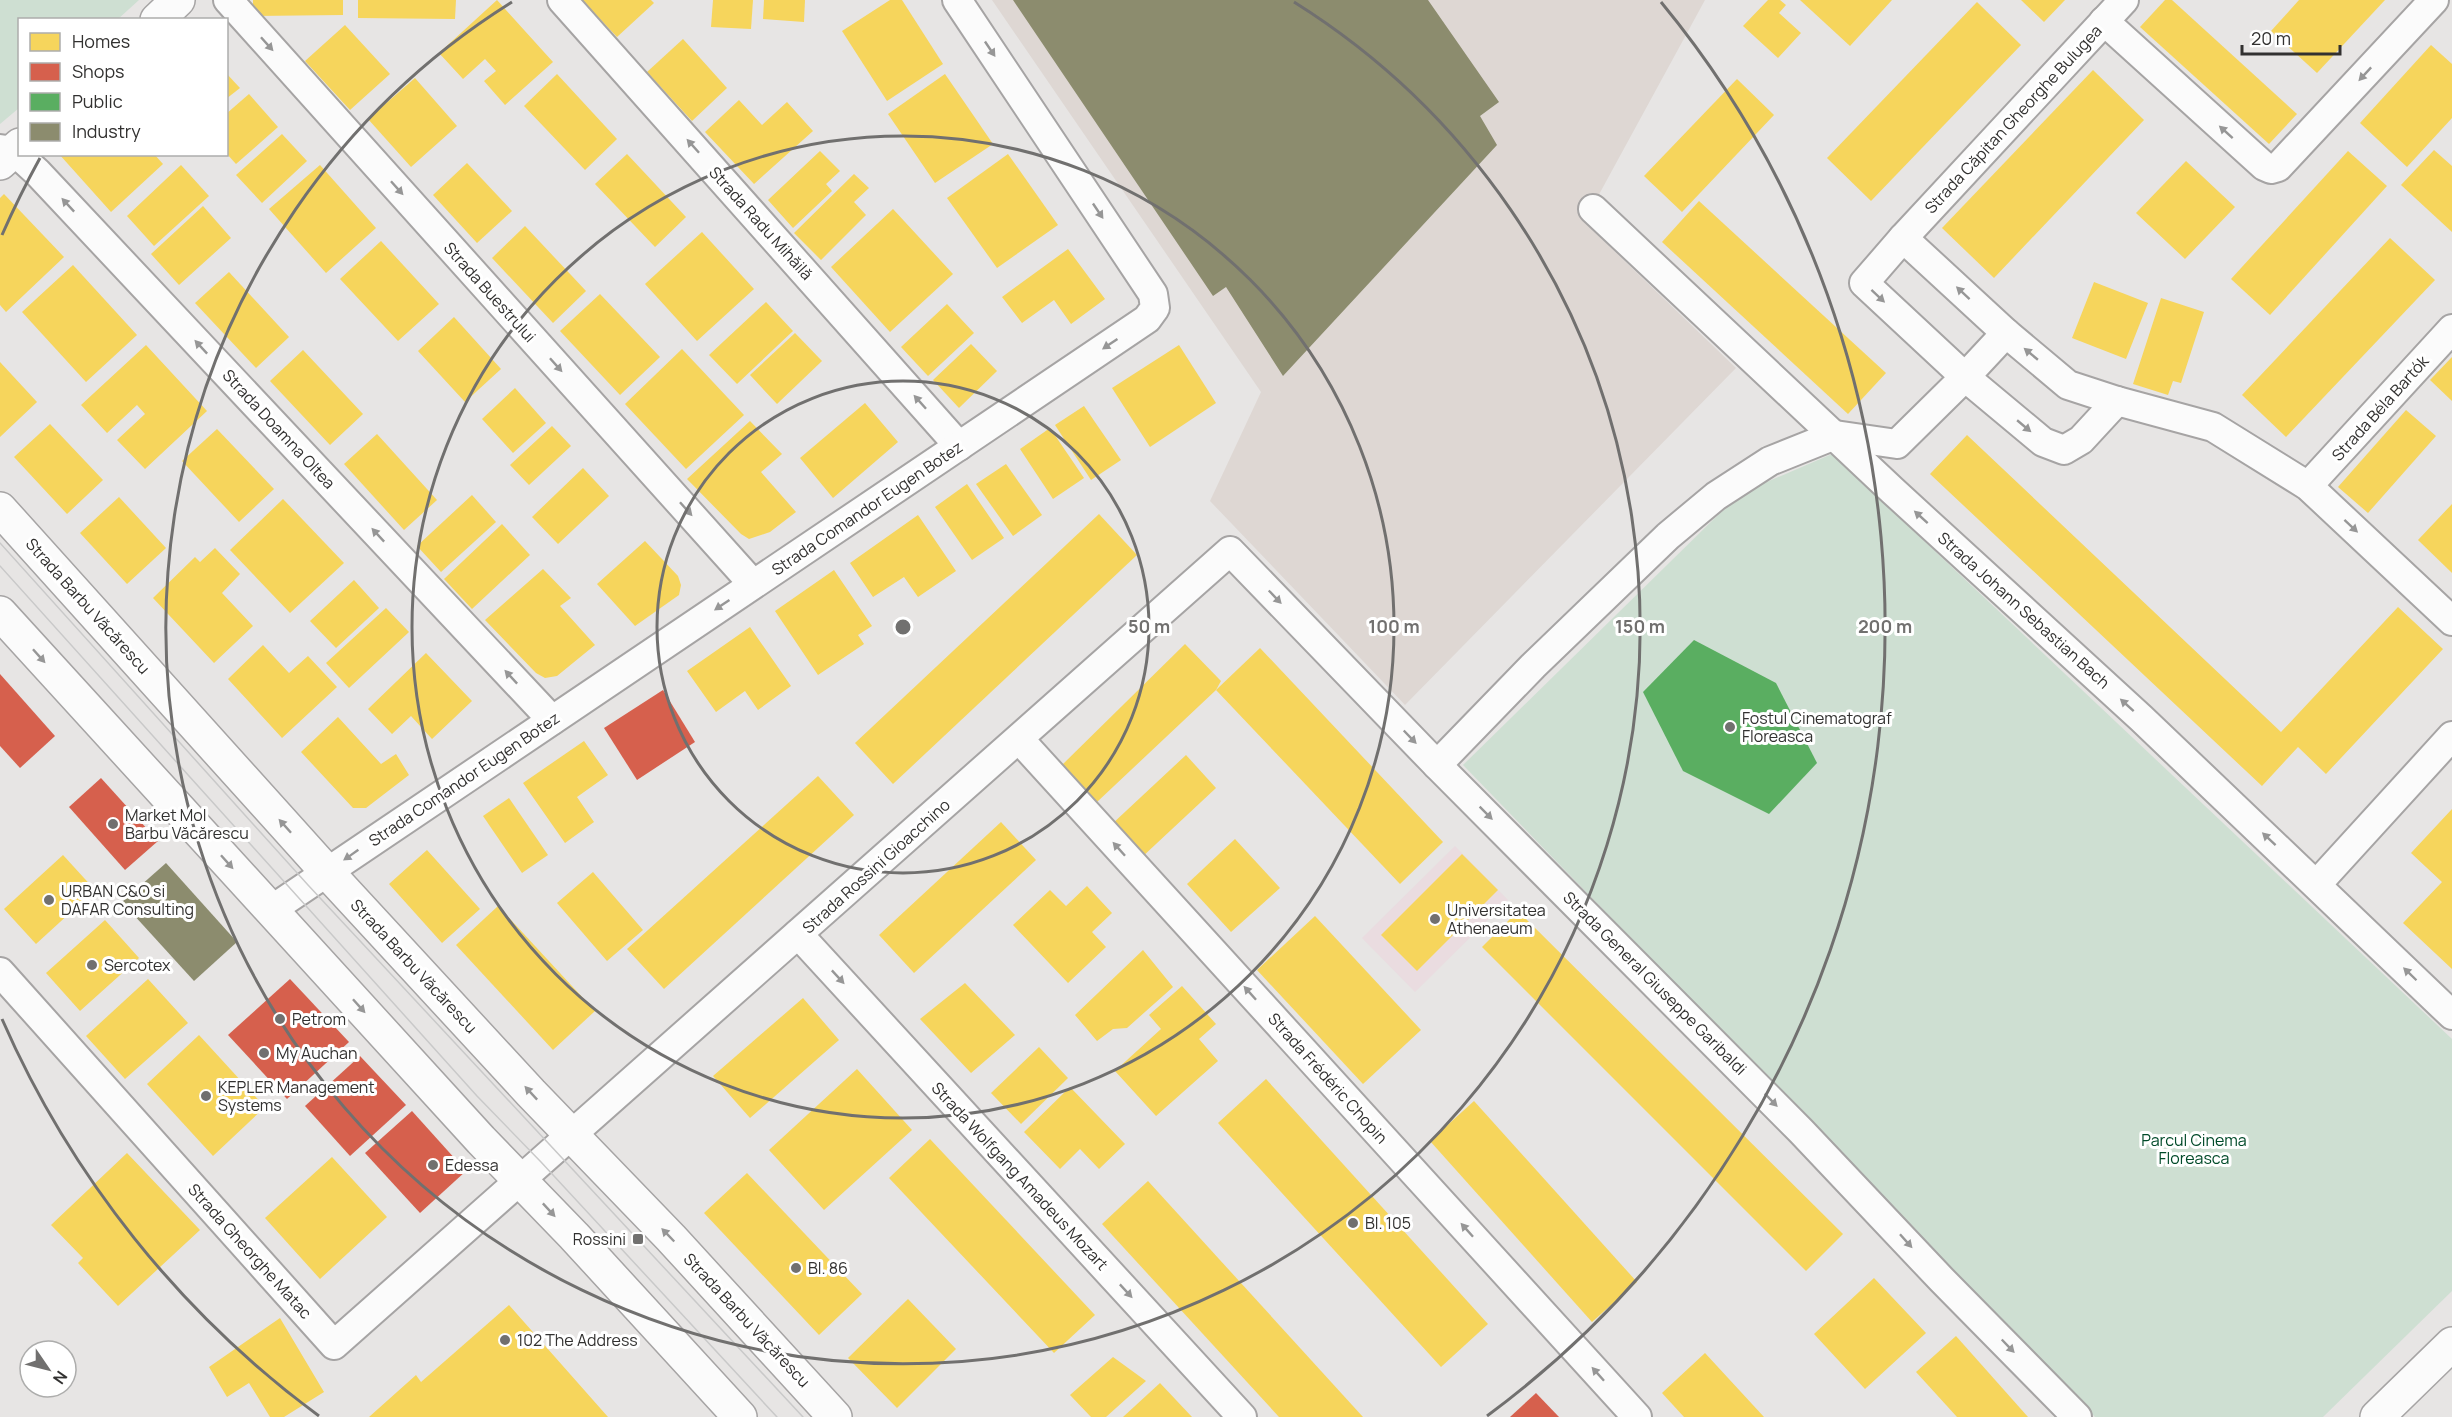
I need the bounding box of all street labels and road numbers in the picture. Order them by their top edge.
street label: Strada Căpitan Gheorghe Bulugea [1920,20,2106,218]
street label: Strada Radu Mihăilă [704,162,818,284]
street label: Strada Buestrului [439,237,541,347]
street label: Strada Béla Bartók [2327,350,2434,466]
street label: Strada Doamna Oltea [218,364,340,494]
street label: Strada Comandor Eugen Botez [767,436,967,580]
street label: Strada Johann Sebastian Bach [1933,527,2115,693]
street label: Strada Barbu Văcărescu [21,533,155,679]
street label: Strada Comandor Eugen Botez [364,707,564,851]
street label: Strada Rossini Gioacchino [797,794,955,938]
street label: Strada General Giuseppe Garibaldi [1558,886,1752,1080]
street label: Strada Barbu Văcărescu [346,894,482,1038]
street label: Strada Frédéric Chopin [1263,1008,1393,1148]
street label: Strada Wolfgang Amadeus Mozart [927,1077,1113,1275]
street label: Strada Gheorghe Matac [183,1179,317,1324]
street label: Strada Barbu Văcărescu [679,1248,815,1392]

